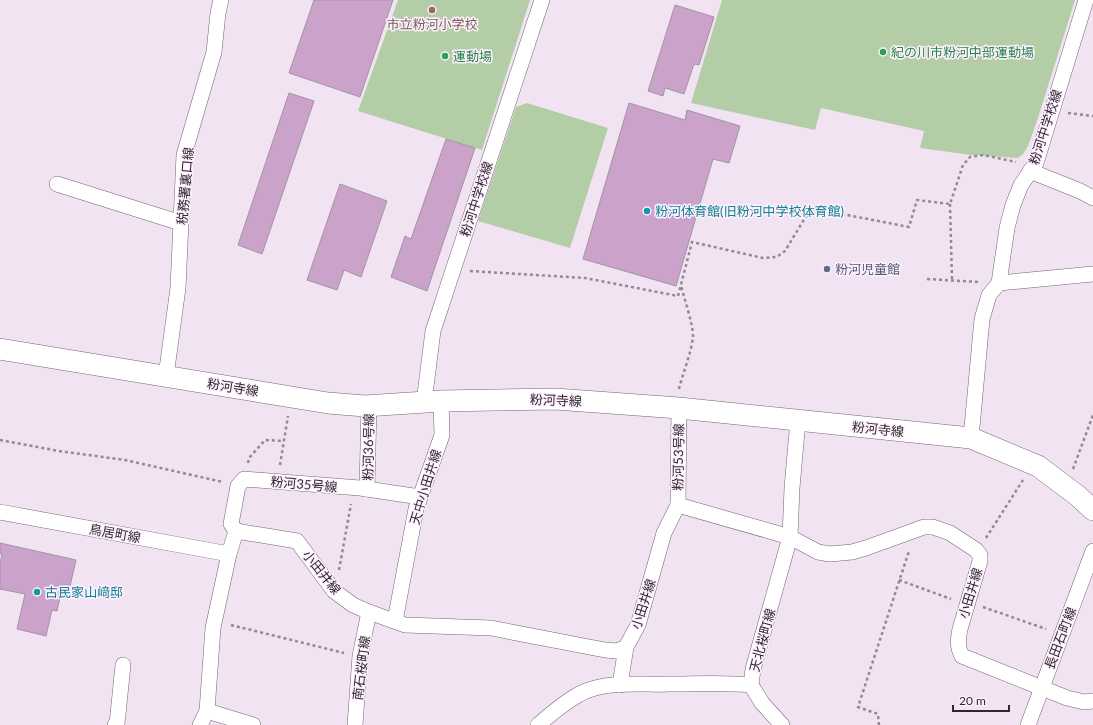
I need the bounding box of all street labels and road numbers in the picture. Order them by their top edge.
street label: 粉河中学校線 [1025,87,1065,167]
street label: 税務署裏口線 [174,146,196,226]
street label: 粉河中学校線 [456,159,496,239]
street label: 粉河寺線 [206,375,260,399]
street label: 粉河寺線 [530,391,582,409]
street label: 粉河36号線 [359,413,377,481]
street label: 粉河寺線 [851,418,905,440]
street label: 粉河53号線 [669,423,687,491]
street label: 天中小田井線 [406,447,444,527]
street label: 粉河35号線 [270,473,338,495]
street label: 鳥居町線 [88,521,142,545]
street label: 小田井線 [299,547,345,597]
street label: 小田井線 [955,566,985,620]
street label: 小田井線 [627,577,659,631]
street label: 長田石町線 [1041,605,1079,671]
street label: 天北桜町線 [746,607,778,673]
street label: 南石桜町線 [349,635,373,701]

